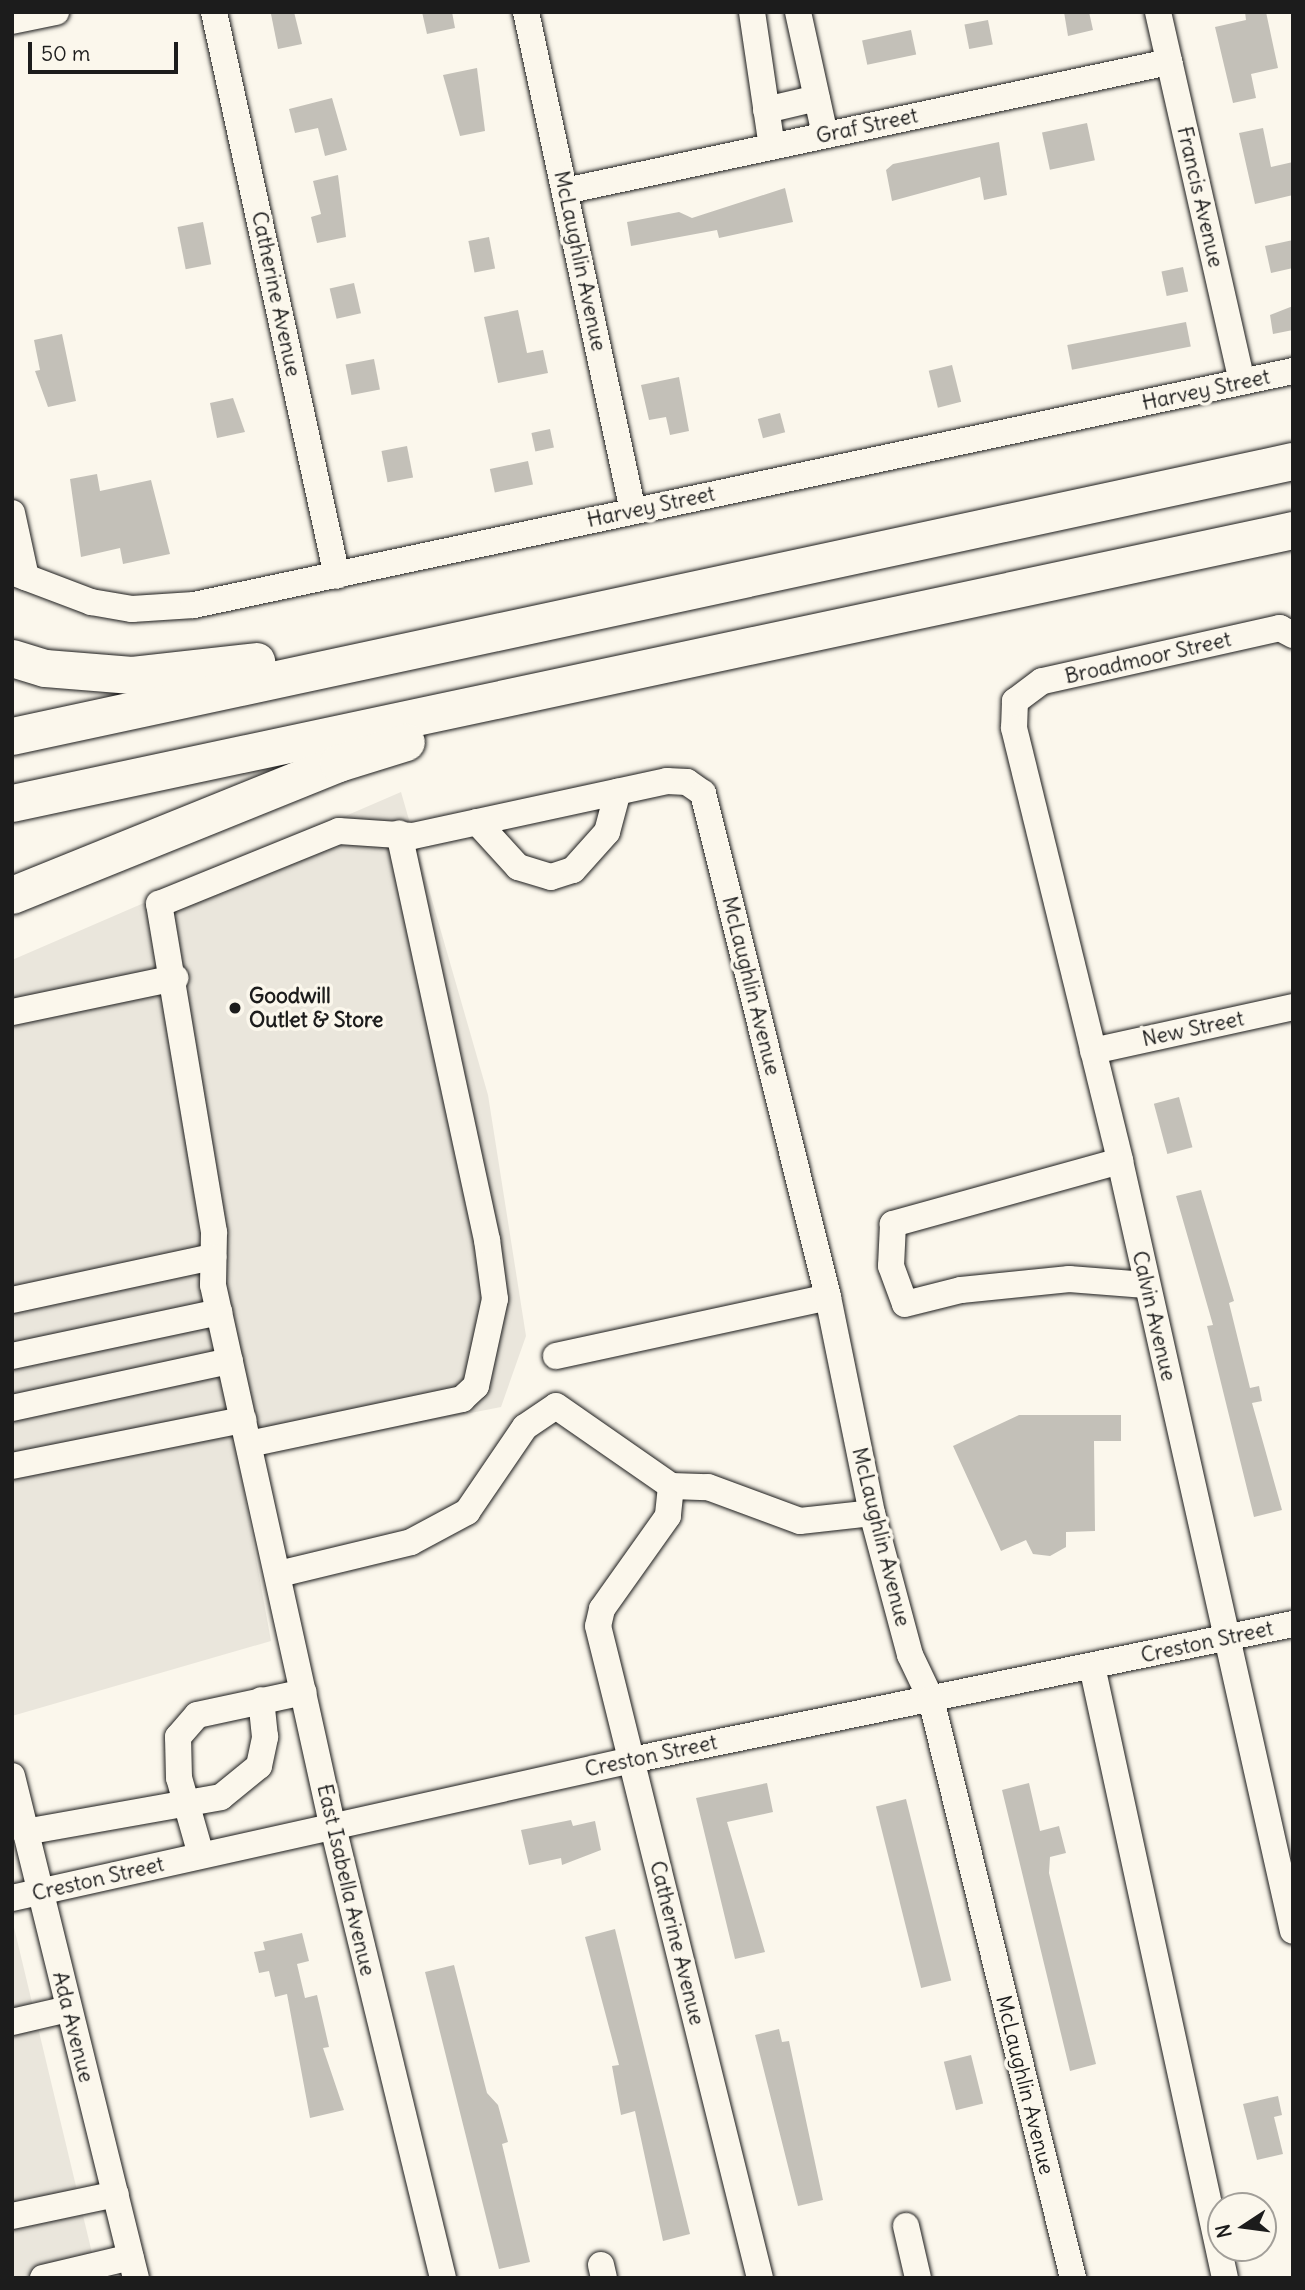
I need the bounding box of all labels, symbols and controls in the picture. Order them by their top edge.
scale bar [32,28,182,72]
text: 50 m [41,40,90,67]
street label: Graf Street [814,103,920,149]
street label: Francis Avenue [1172,124,1228,270]
street label: McLaughlin Avenue [549,169,611,353]
street label: Catherine Avenue [246,209,306,379]
street label: Harvey Street [1140,364,1272,416]
street label: Harvey Street [585,481,717,533]
street label: Broadmoor Street [1062,627,1234,689]
street label: McLaughlin Avenue [717,894,785,1078]
place label: Goodwill Outlet & Store [249,983,383,1033]
marker: Goodwill Outlet & Store [227,1000,243,1016]
street label: New Street [1140,1006,1246,1052]
street label: Calvin Avenue [1127,1248,1181,1384]
street label: McLaughlin Avenue [847,1445,915,1629]
street label: Creston Street [1139,1616,1275,1668]
street label: Creston Street [583,1730,719,1782]
street label: East Isabella Avenue [312,1782,380,1978]
street label: Creston Street [30,1852,166,1906]
street label: Catherine Avenue [644,1858,710,2028]
street label: Ada Avenue [47,1969,99,2085]
street label: McLaughlin Avenue [991,1993,1059,2177]
north arrow [1207,2192,1277,2262]
text: N [1210,2222,1237,2240]

